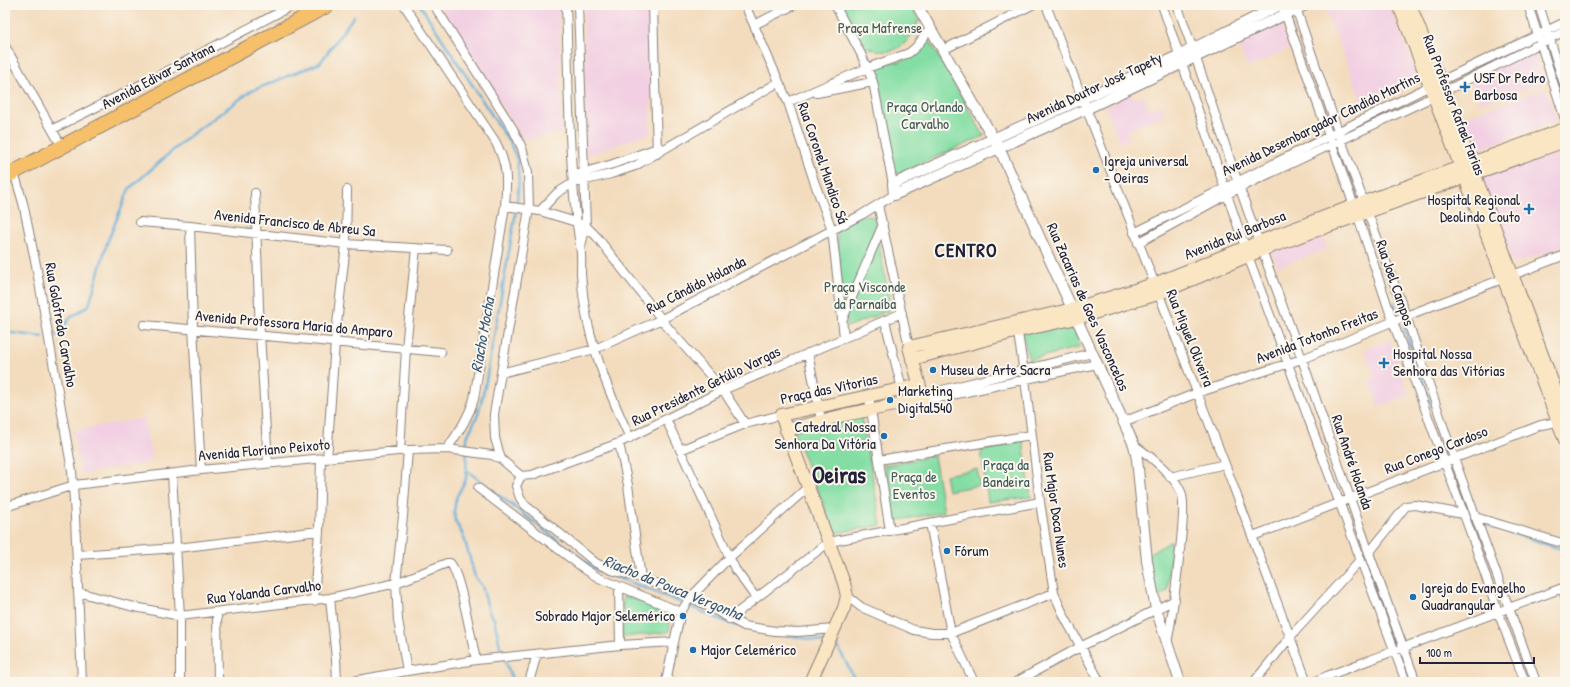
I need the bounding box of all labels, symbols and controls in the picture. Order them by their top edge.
park label: Praça Mafrense [838,17,922,38]
street label: Rua Professor Rafael Farias [1418,31,1491,178]
street label: Avenida Edivar Santana [98,37,218,114]
street label: Avenida Doutor José Tapety [1022,47,1165,128]
street label: Avenida Desembargador Cândido Martins [1218,66,1424,181]
place label: USF Dr Pedro Barbosa [1474,67,1545,105]
marker: USF Dr Pedro Barbosa [1459,81,1471,93]
park label: Praça Orlando Carvalho [887,96,963,134]
street label: Rua Coronel Mundico Sá [793,99,854,227]
place label: Igreja universal - Oeiras [1104,150,1188,188]
marker: Igreja universal - Oeiras [1091,165,1101,175]
place label: Hospital Regional Deolindo Couto [1427,189,1520,227]
marker: Hospital Regional Deolindo Couto [1523,203,1535,215]
street label: Avenida Francisco de Abreu Sa [214,204,377,241]
street label: Avenida Rui Barbosa [1181,205,1289,264]
street label: Rua Zacarias de Goes Vasconcelos [1042,220,1135,394]
district label: CENTRO [934,237,998,263]
street label: Rua Joel Campos [1371,237,1420,329]
street label: Rua Cândido Holanda [642,250,749,319]
street label: Rua Golofredo Carvalho [40,261,83,389]
park label: Praça Visconde da Parnaíba [824,276,906,314]
street label: Rua Miguel Oliveira [1161,286,1220,390]
water label: Riacho Mocha [465,294,500,374]
street label: Avenida Totonho Freitas [1253,303,1381,368]
street label: Avenida Professora Maria do Amparo [195,304,394,343]
street label: Rua Presidente Getúlio Vargas [628,340,784,431]
place label: Hospital Nossa Senhora das Vitórias [1393,343,1505,381]
marker: Hospital Nossa Senhora das Vitórias [1378,357,1390,369]
place label: Museu de Arte Sacra [941,359,1050,380]
marker: Museu de Arte Sacra [928,365,938,375]
street label: Praça das Vitorias [778,368,880,409]
place label: Marketing Digital540 [898,380,953,418]
marker: Marketing Digital540 [885,395,895,405]
street label: Rua André Holanda [1326,412,1379,512]
place label: Catedral Nossa Senhora Da Vitória [774,416,876,454]
street label: Rua Conego Cardoso [1381,420,1490,479]
marker: Catedral Nossa Senhora Da Vitória [879,431,889,441]
street label: Avenida Floriano Peixoto [197,433,331,466]
street label: Rua Major Doca Nunes [1038,451,1075,569]
park label: Praça da Bandeira [982,454,1030,492]
district label: Oeiras [812,459,866,490]
park label: Praça de Eventos [891,466,937,504]
place label: Fórum [954,540,989,561]
marker: Fórum [942,546,952,556]
water label: Riacho da Pouca Vergonha [600,549,748,626]
street label: Rua Yolanda Carvalho [206,574,322,609]
place label: Igreja do Evangelho Quadrangular [1421,577,1525,615]
marker: Igreja do Evangelho Quadrangular [1408,592,1418,602]
place label: Sobrado Major Selemérico [535,605,675,626]
marker: Sobrado Major Selemérico [678,611,688,621]
place label: Major Celemérico [701,639,796,660]
scale bar [1420,639,1534,665]
text: 100 m [1426,644,1452,661]
marker: Major Celemérico [688,645,698,655]

